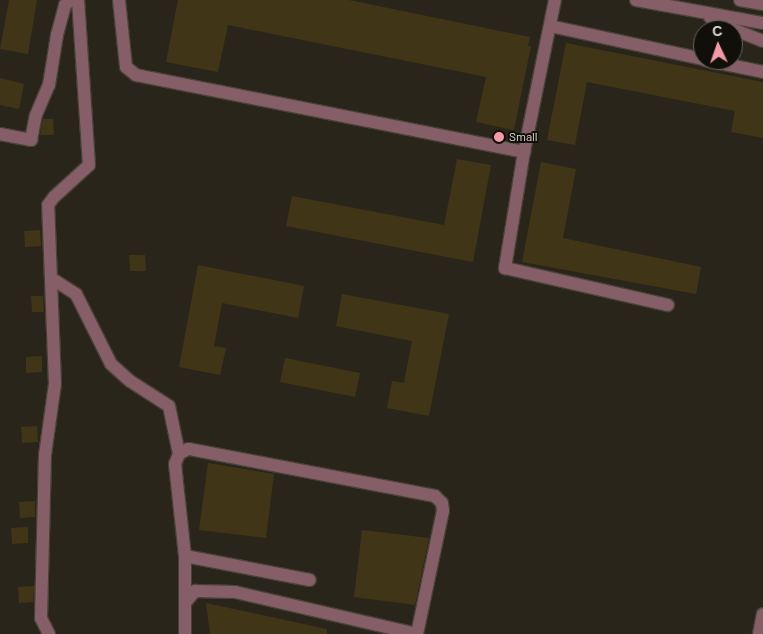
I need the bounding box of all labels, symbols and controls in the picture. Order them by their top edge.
north arrow [693,20,743,70]
text: С [712,22,723,39]
place label: Small [509,130,538,144]
marker: Small [493,131,505,143]

